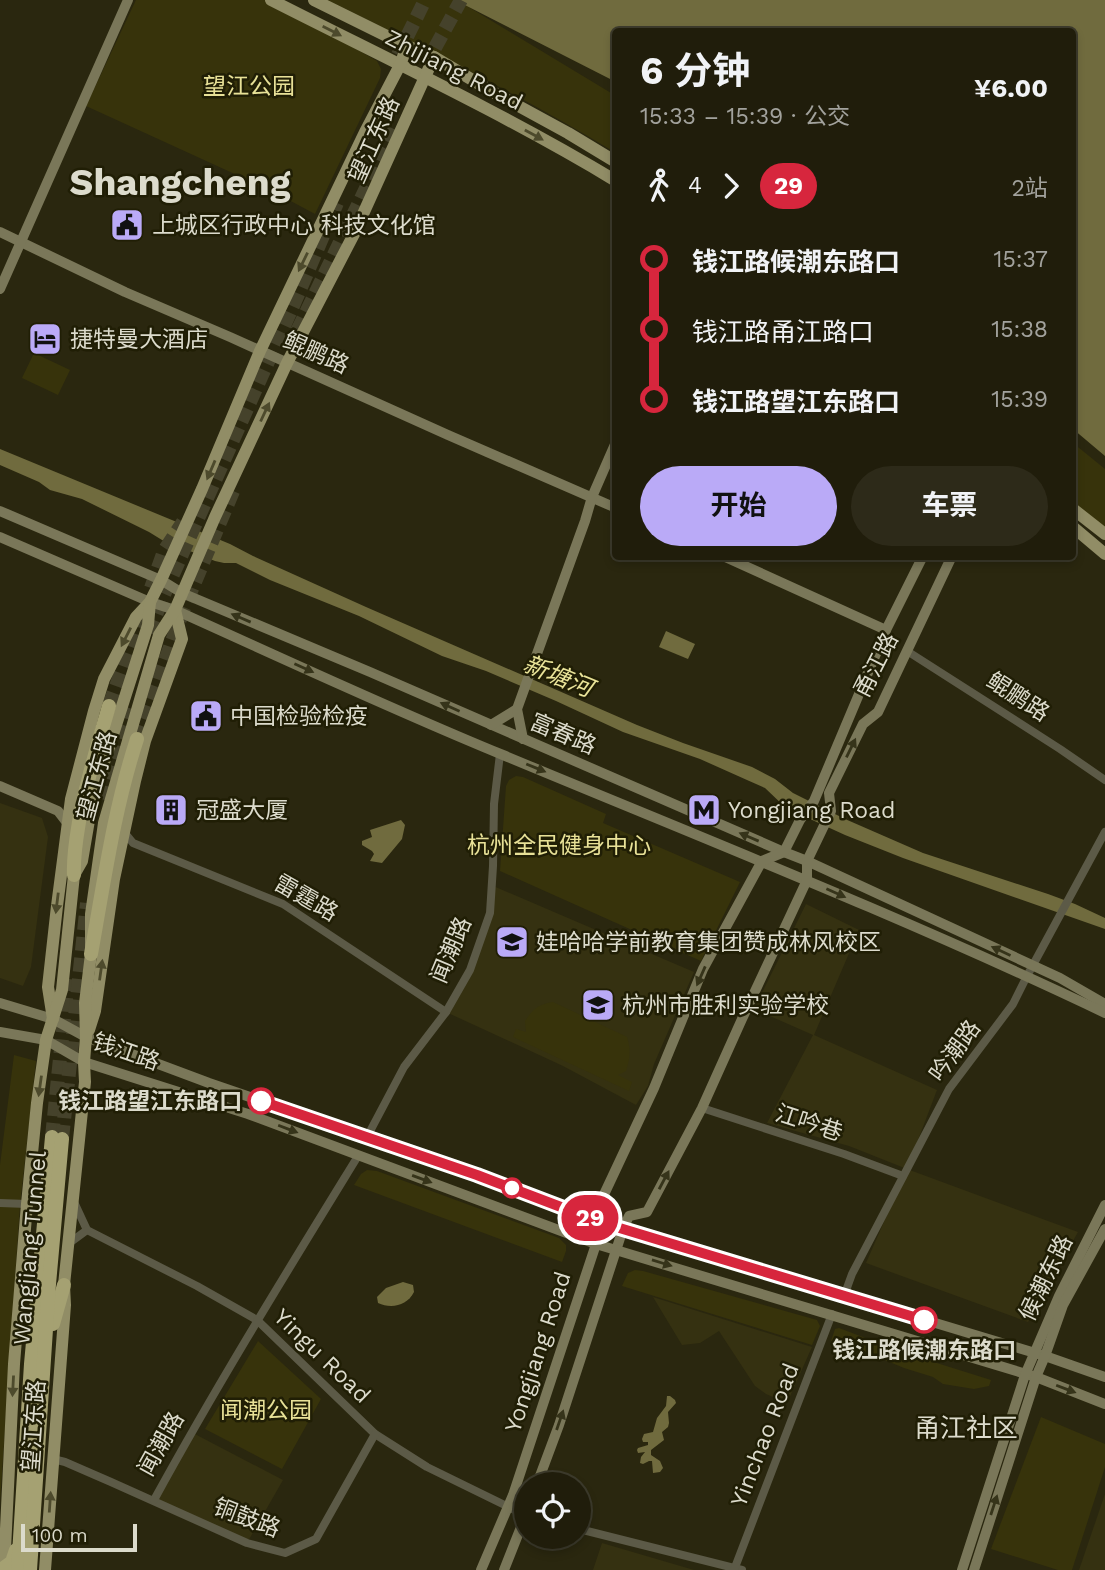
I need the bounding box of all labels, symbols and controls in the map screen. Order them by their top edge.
street label: Zhijiang Road [381,24,527,116]
one-way arrow [322,25,342,36]
text: 6 分钟 [640,49,750,93]
park label: 望江公园 [203,73,295,100]
text: ¥6.00 [974,73,1048,103]
street label: 望江东路 [343,92,405,188]
text: 15:33 – 15:39 · 公交 [640,103,850,130]
one-way arrow [524,129,544,141]
district label: Shangcheng [70,161,291,204]
icon: walk [640,167,678,205]
icon: forward [712,167,750,205]
text: 4 [688,172,702,199]
text: 29 [774,172,803,200]
text: 2站 [1012,175,1048,202]
public building icon: 上城区行政中心 科技文化馆 [108,206,146,244]
place label: 上城区行政中心 科技文化馆 [152,212,436,239]
text: 15:37 [993,246,1048,273]
text: 钱江路候潮东路口 [692,247,900,277]
one-way arrow [298,252,309,272]
text: 15:38 [991,316,1048,343]
text: 钱江路甬江路口 [692,317,874,347]
hotel icon: 捷特曼大酒店 [26,320,64,358]
place label: 捷特曼大酒店 [70,326,208,353]
street label: 鲲鹏路 [279,327,353,379]
text: 15:39 [991,386,1048,413]
text: 钱江路望江东路口 [692,387,900,417]
one-way arrow [259,402,270,422]
one-way arrow [205,459,216,480]
button: 开始 [640,466,837,546]
button: 车票 [851,466,1048,546]
one-way arrow [231,612,252,623]
one-way arrow [120,627,131,647]
street label: 甬江路 [848,628,904,702]
water label: 新塘河 [519,650,600,704]
one-way arrow [294,663,315,674]
street label: 鲲鹏路 [982,667,1054,727]
public building icon: 中国检验检疫 [187,697,225,735]
one-way arrow [440,701,461,712]
place label: 中国检验检疫 [230,703,368,730]
street label: 富春路 [526,708,600,760]
street label: 望江东路 [72,728,122,824]
one-way arrow [846,738,857,758]
one-way arrow [525,763,546,774]
building icon: 冠盛大厦 [152,791,190,829]
metro station icon: Yongjiang Road [685,791,723,829]
place label: 冠盛大厦 [196,797,288,824]
place label: Yongjiang Road [728,797,896,824]
one-way arrow [739,831,759,843]
park label: 杭州全民健身中心 [467,832,651,859]
street label: 雷霆路 [269,869,343,927]
one-way arrow [826,887,847,898]
one-way arrow [52,892,63,914]
street label: 闻潮路 [425,913,477,987]
school or university icon: 娃哈哈学前教育集团赞成林风校区 [493,923,531,961]
place label: 娃哈哈学前教育集团赞成林风校区 [536,929,881,956]
one-way arrow [991,945,1011,956]
one-way arrow [96,959,107,981]
one-way arrow [695,966,706,987]
school or university icon: 杭州市胜利实验学校 [579,986,617,1024]
place label: 杭州市胜利实验学校 [622,992,829,1019]
street label: 吟潮路 [924,1015,986,1087]
street label: 钱江路 [89,1028,163,1076]
one-way arrow [34,1075,45,1097]
place label: 钱江路望江东路口 [58,1088,242,1115]
marker: 钱江路望江东路口 [248,1088,274,1114]
street label: 江吟巷 [772,1099,846,1147]
one-way arrow [278,1124,299,1135]
street label: Wangjiang Tunnel [8,1150,52,1346]
one-way arrow [658,1170,670,1190]
one-way arrow [411,1174,432,1185]
unlabelled marker [502,1178,522,1198]
line badge: 29 [558,1195,622,1241]
text: 29 [575,1204,605,1232]
street label: 候潮东路 [1014,1231,1078,1325]
one-way arrow [651,1259,672,1269]
street label: Yongjiang Road [499,1268,577,1436]
street label: Yingu Road [268,1303,376,1409]
marker: 钱江路候潮东路口 [911,1307,937,1333]
place label: 钱江路候潮东路口 [832,1337,1016,1364]
street label: Yinchao Road [725,1359,805,1511]
one-way arrow [7,1375,18,1397]
street label: 望江东路 [17,1379,51,1473]
one-way arrow [1055,1384,1076,1395]
park label: 闻潮公园 [220,1397,312,1424]
street label: 闻潮路 [132,1407,190,1481]
one-way arrow [555,1409,566,1430]
district label: 甬江社区 [914,1413,1018,1443]
map controls [514,1472,591,1549]
button: locate [514,1472,591,1549]
one-way arrow [45,1491,56,1513]
street label: 铜鼓路 [210,1493,284,1543]
one-way arrow [990,1494,1000,1515]
scale bar [21,1521,136,1553]
text: 100 m [32,1524,88,1547]

